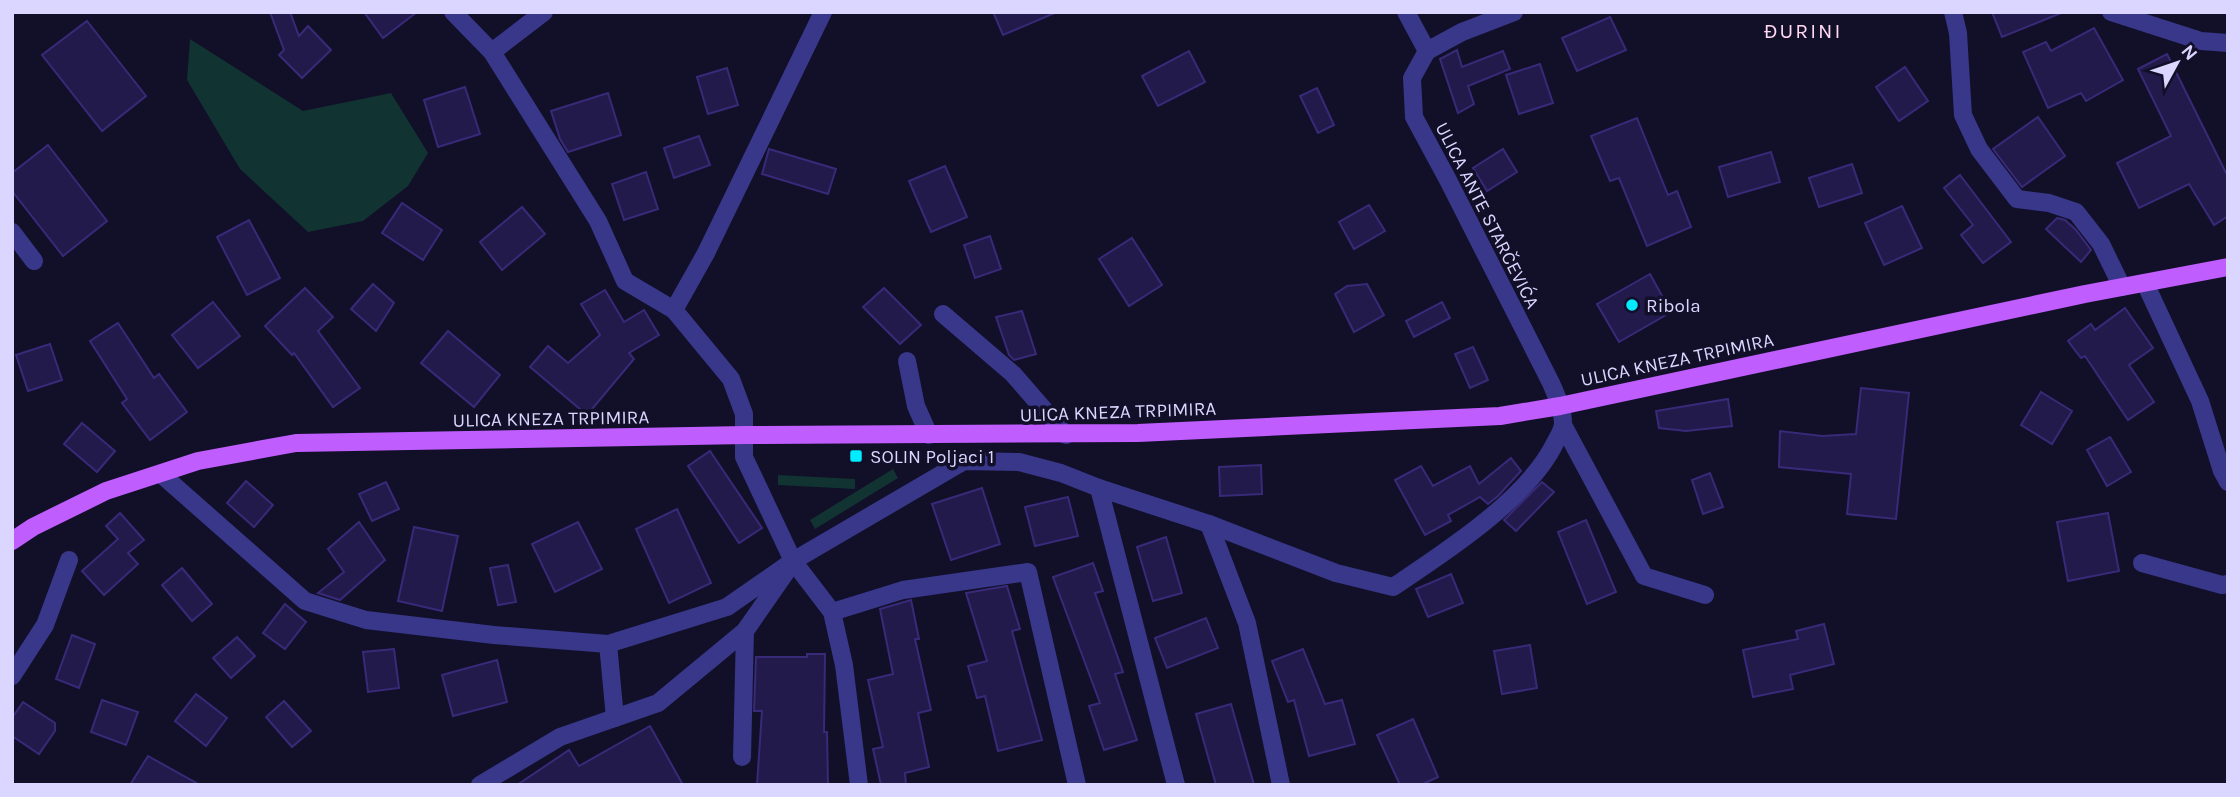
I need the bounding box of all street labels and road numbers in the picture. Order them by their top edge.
street label: ULICA ANTE STARČEVIĆA [1431,118,1545,312]
street label: ULICA KNEZA TRPIMIRA [1579,329,1776,391]
street label: ULICA KNEZA TRPIMIRA [1019,398,1217,426]
street label: ULICA KNEZA TRPIMIRA [453,406,650,432]

